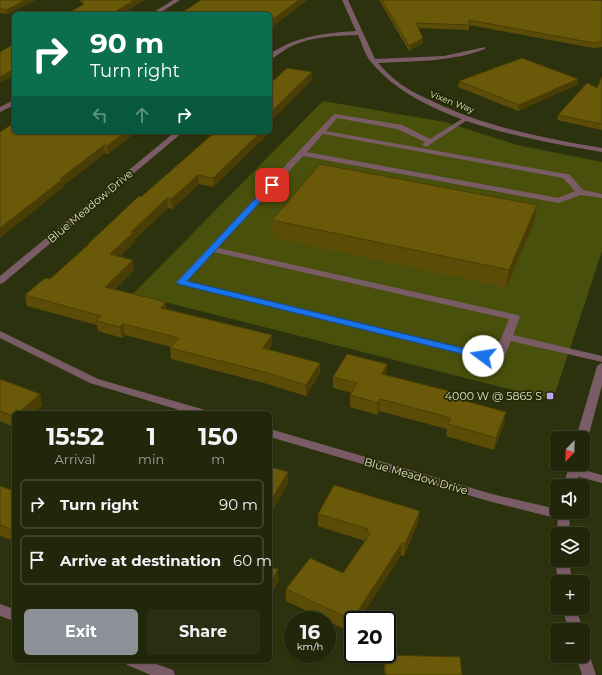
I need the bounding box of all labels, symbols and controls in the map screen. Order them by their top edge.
text: 90 m [90,26,164,60]
icon: right [24,28,76,80]
text: Turn right [90,60,180,82]
street label: Vixen Way [428,88,476,115]
icon: left [89,104,111,126]
icon: ahead [131,104,153,126]
icon: right [173,104,195,126]
street label: Blue Meadow Drive [44,166,136,246]
pin [255,168,289,202]
icon: arrive [261,174,283,196]
position arrow [462,335,504,377]
place label: 4000 W @ 5865 S [445,389,542,403]
marker: 4000 W @ 5865 S [545,391,555,401]
text: 15:52 [46,422,104,451]
text: 1 [146,422,156,451]
text: 150 [198,422,238,451]
north arrow [550,431,590,471]
map controls [550,431,590,663]
text: Arrival [55,451,96,467]
text: min [138,451,164,467]
text: m [211,451,225,467]
street label: Blue Meadow Drive [363,454,470,498]
button: sound [550,479,590,519]
icon: right [26,493,48,515]
text: Turn right [60,495,139,514]
text: 90 m [219,495,258,514]
button: layers [550,527,590,567]
icon: arrive [26,549,48,571]
text: Arrive at destination [60,551,221,570]
text: 60 m [233,551,272,570]
button: + [550,575,590,615]
button: Exit [24,609,138,655]
button: Share [146,609,260,655]
speed limit sign: 20 [344,611,396,663]
text: 16 [300,620,320,644]
button: − [550,623,590,663]
text: km/h [297,640,323,653]

